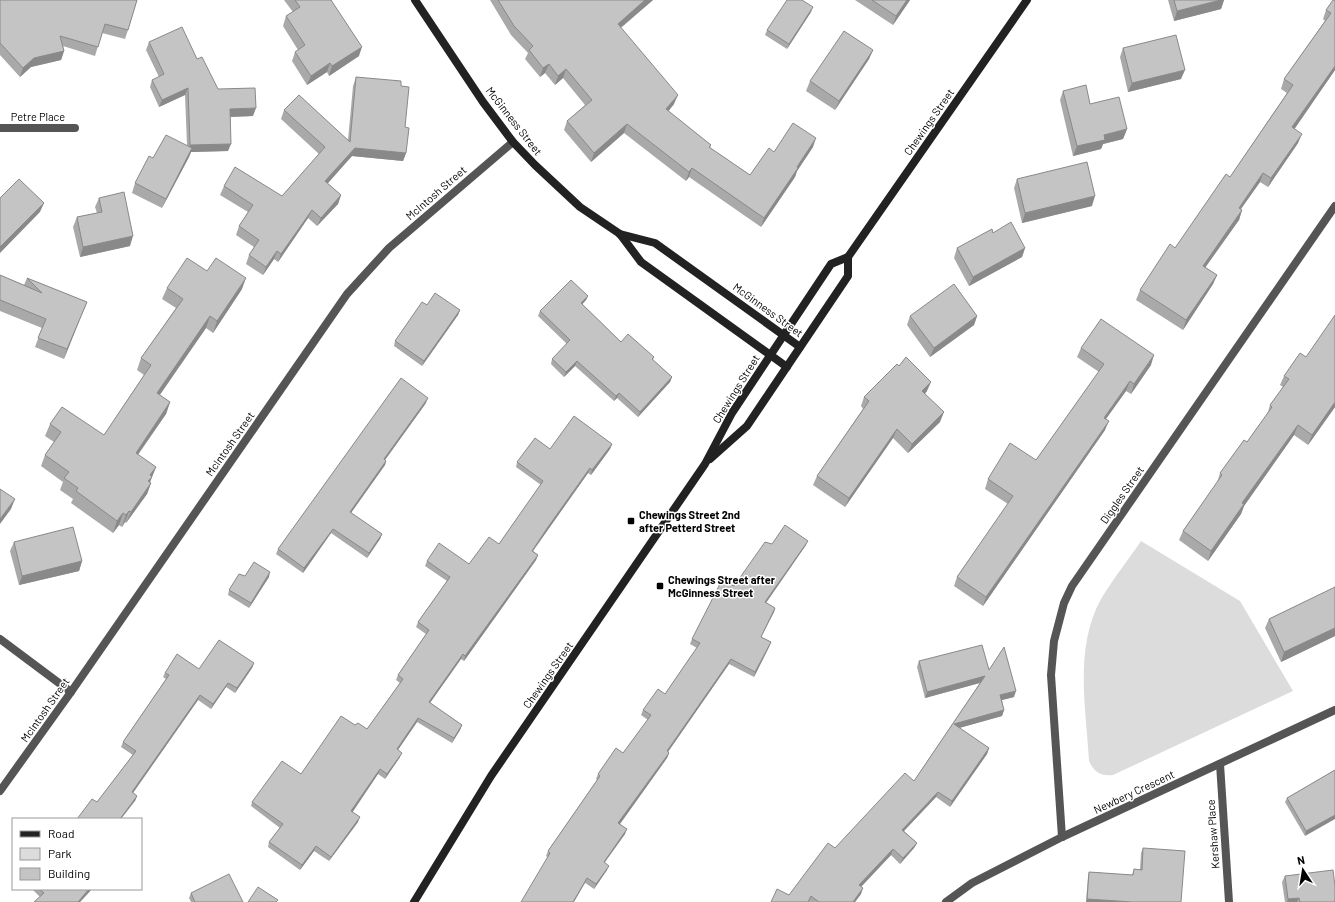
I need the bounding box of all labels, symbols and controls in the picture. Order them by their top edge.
street label: McGinness Street [484,84,545,158]
street label: Chewings Street [901,86,956,157]
street label: Petre Place [11,110,65,123]
street label: McIntosh Street [403,163,468,222]
street label: McGinness Street [731,280,806,339]
street label: Chewings Street [709,352,762,425]
street label: McIntosh Street [203,409,257,478]
street label: Diggles Street [1097,463,1146,526]
place label: Chewings Street 2nd after Petterd Street [639,508,740,534]
marker: Chewings Street 2nd after Petterd Street [626,516,636,526]
place label: Chewings Street after McGinness Street [668,573,776,599]
marker: Chewings Street after McGinness Street [655,581,665,591]
street label: Chewings Street [520,639,575,710]
street label: McIntosh Street [18,675,72,744]
street label: Newbery Crescent [1091,767,1176,816]
street label: Kershaw Place [1204,799,1221,869]
legend [12,818,142,890]
text: Road [48,826,75,840]
text: Park [48,846,72,860]
north arrow [1283,850,1323,890]
text: N [1296,853,1306,867]
text: Building [48,866,90,880]

